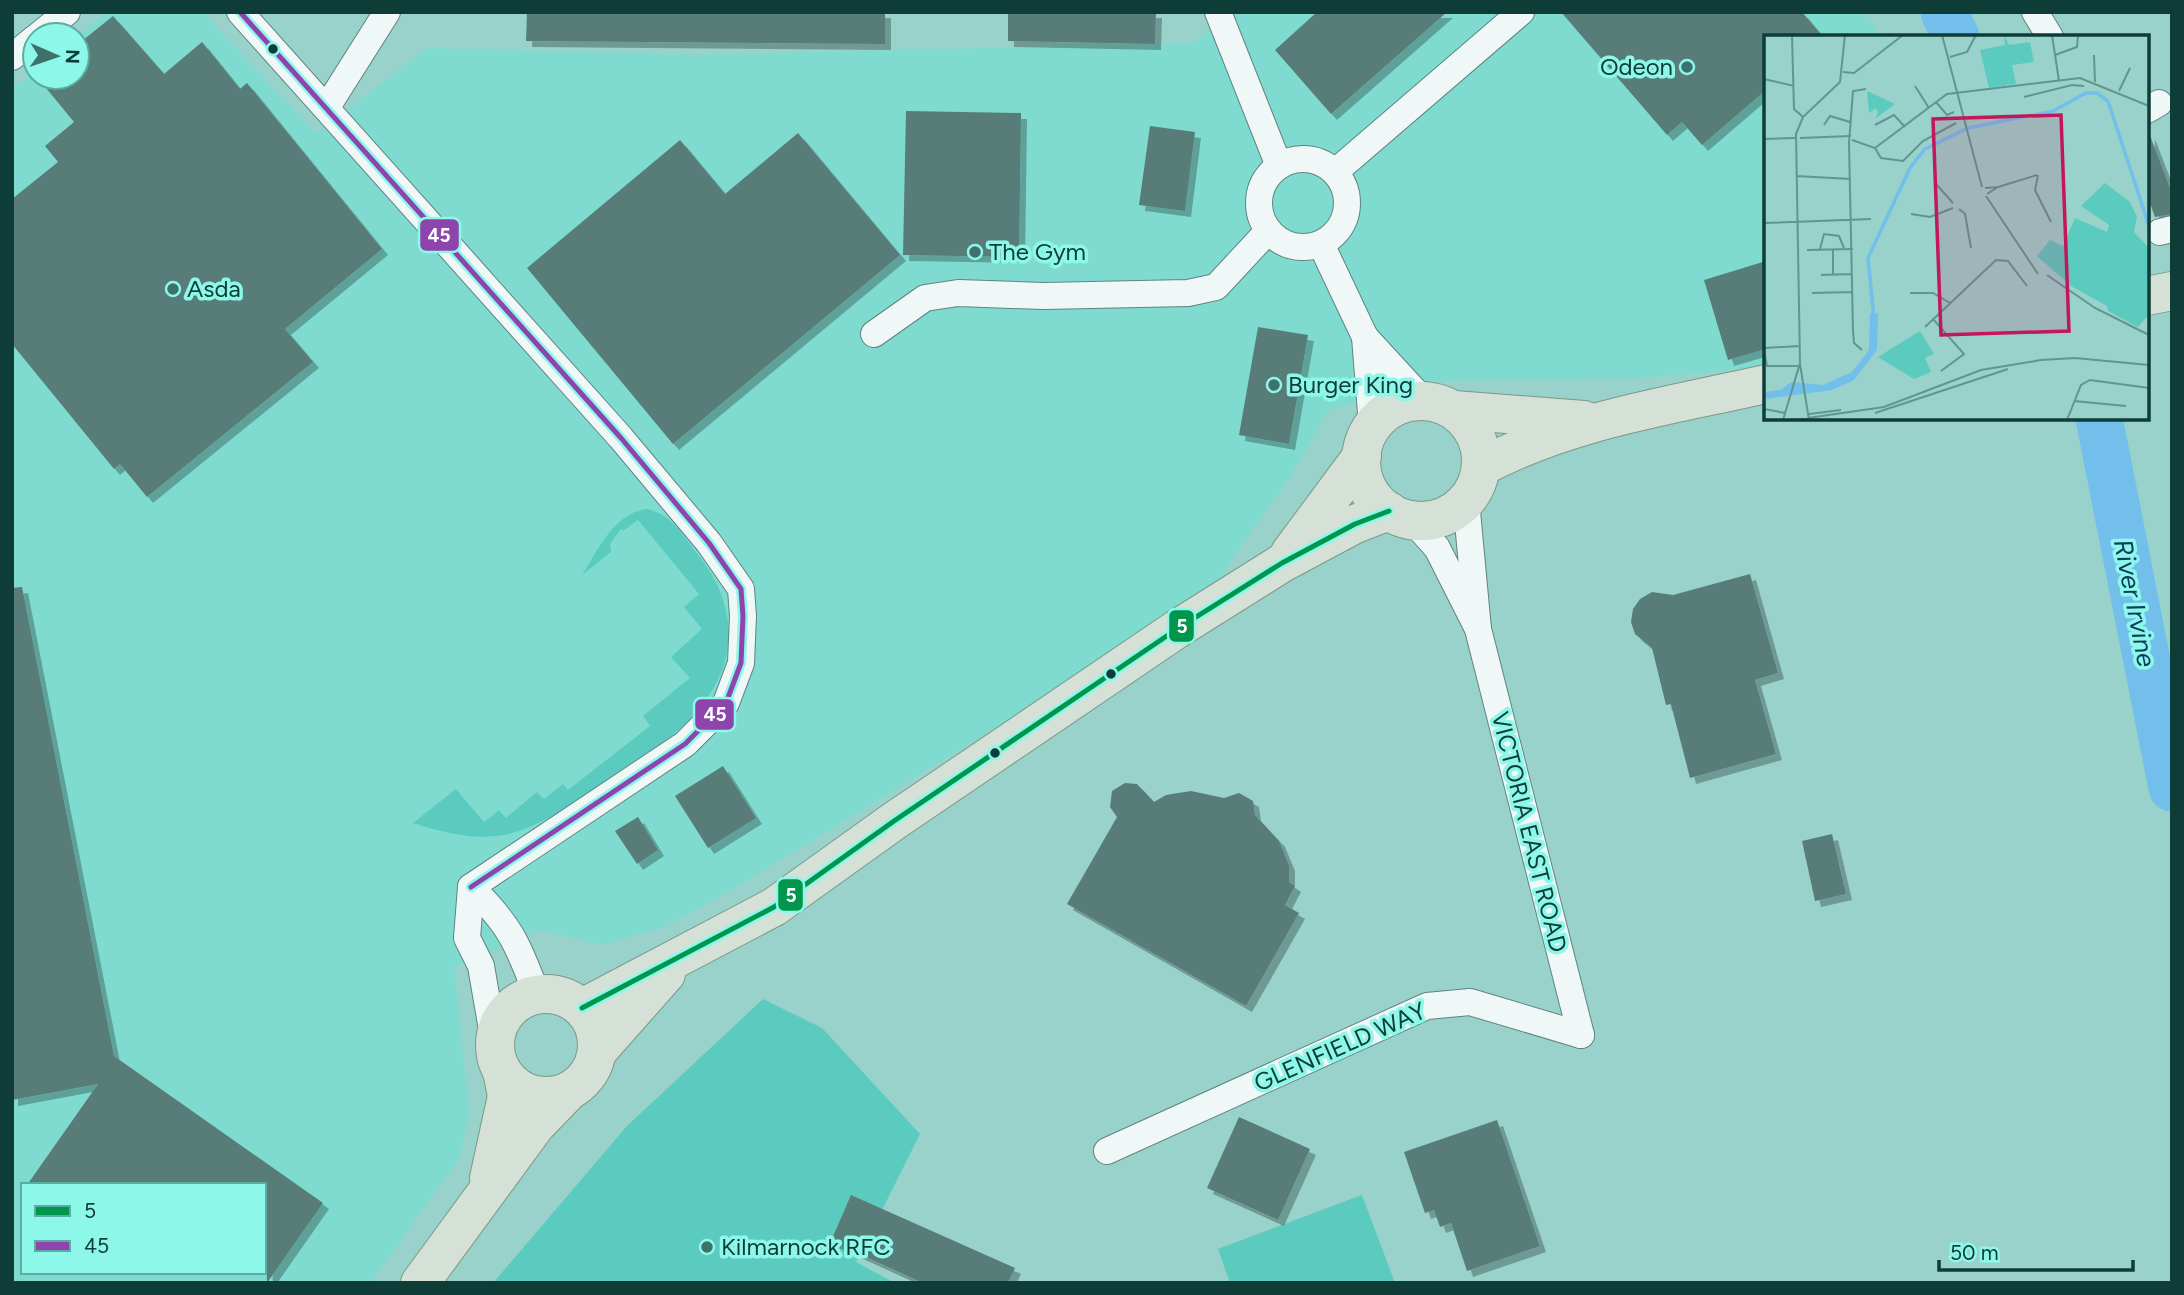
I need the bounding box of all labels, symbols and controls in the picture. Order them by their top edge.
north arrow [21,21,91,91]
inset map [1764,35,2149,420]
unlabelled marker [266,42,280,56]
text: N [61,49,84,64]
place label: Odeon [1600,52,1673,81]
marker: Odeon [1679,59,1695,75]
line badge: 45 [419,218,460,252]
text: 45 [427,224,451,247]
place label: The Gym [989,237,1086,266]
marker: The Gym [967,244,983,260]
place label: Asda [187,274,241,303]
marker: Asda [165,281,181,297]
place label: Burger King [1288,370,1413,399]
marker: Burger King [1266,377,1282,393]
water label: River Irvine [2107,536,2163,670]
line badge: 5 [1168,609,1195,643]
text: 5 [1176,615,1188,638]
unlabelled marker [1104,667,1118,681]
line badge: 45 [694,698,735,731]
text: 45 [703,703,727,726]
street label: VICTORIA EAST ROAD [1486,709,1573,955]
unlabelled marker [988,746,1002,760]
line badge: 5 [777,878,804,912]
text: 5 [785,884,797,907]
street label: GLENFIELD WAY [1249,995,1431,1097]
legend [21,1183,266,1274]
text: 5 [84,1198,96,1223]
scale bar [1939,1228,2133,1272]
place label: Kilmarnock RFC [721,1232,891,1261]
text: 45 [84,1233,109,1258]
marker: Kilmarnock RFC [699,1239,715,1255]
text: 50 m [1950,1240,1999,1265]

